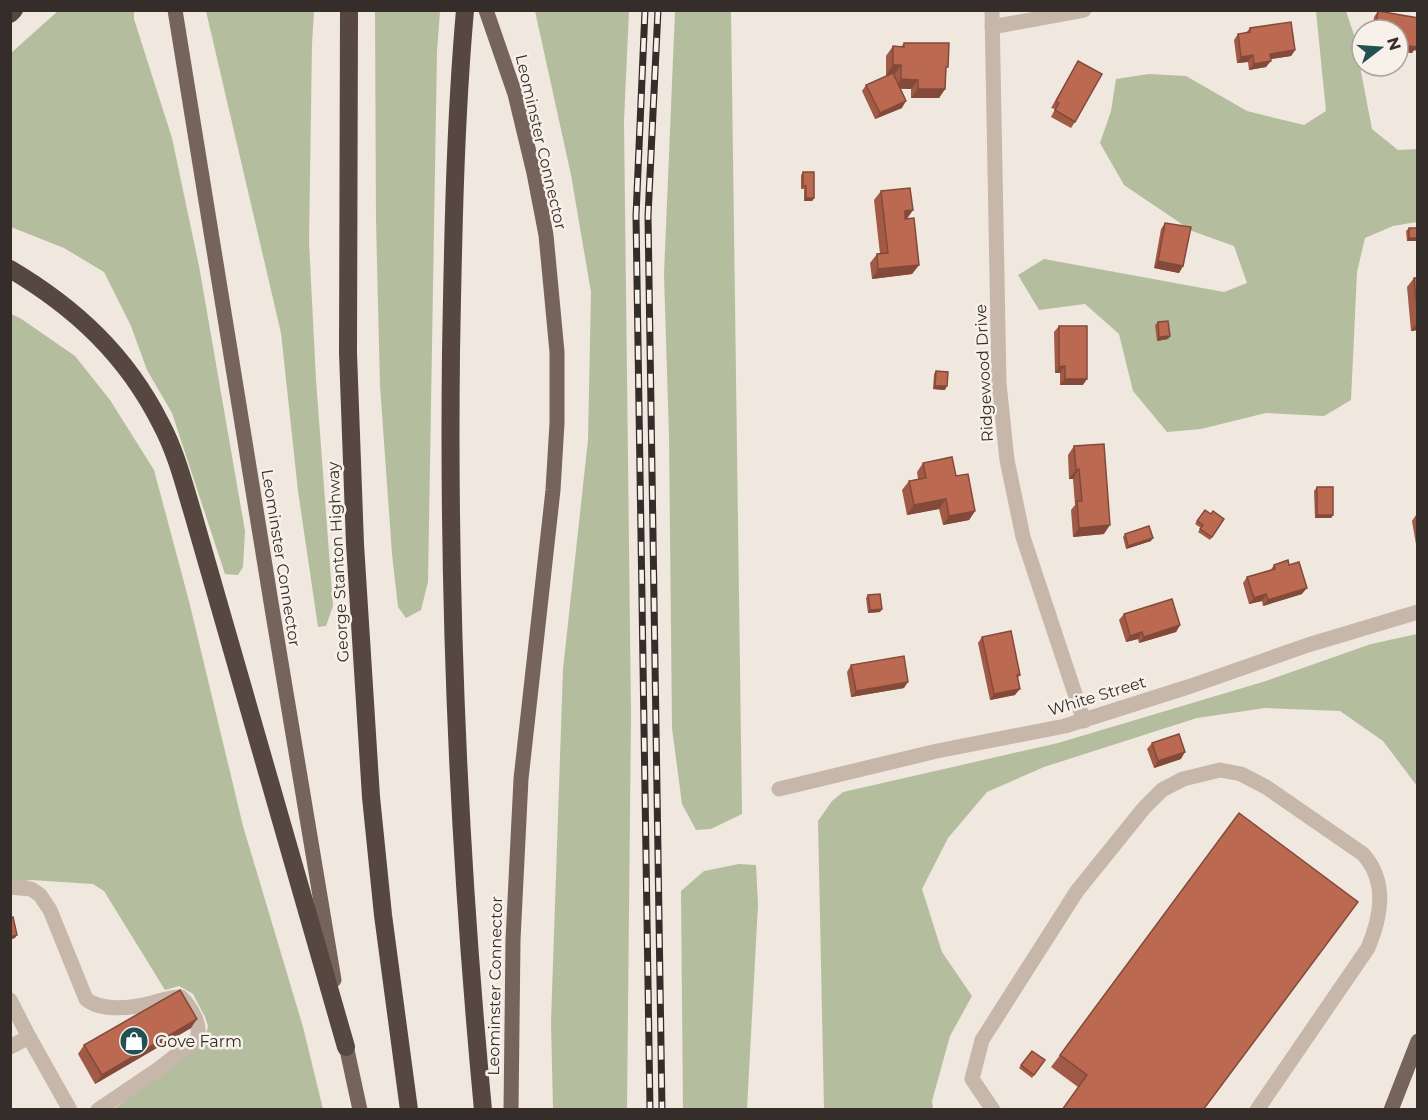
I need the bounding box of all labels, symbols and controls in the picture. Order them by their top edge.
north arrow [1350,18,1410,78]
text: N [1383,35,1405,53]
street label: Leominster Connector [512,52,570,232]
street label: Ridgewood Drive [971,304,997,442]
street label: George Stanton Highway [323,461,353,663]
street label: Leominster Connector [258,468,304,648]
street label: White Street [1046,672,1149,720]
street label: Leominster Connector [484,896,506,1076]
shop icon: Gove Farm [118,1025,150,1057]
place label: Gove Farm [155,1032,242,1051]

